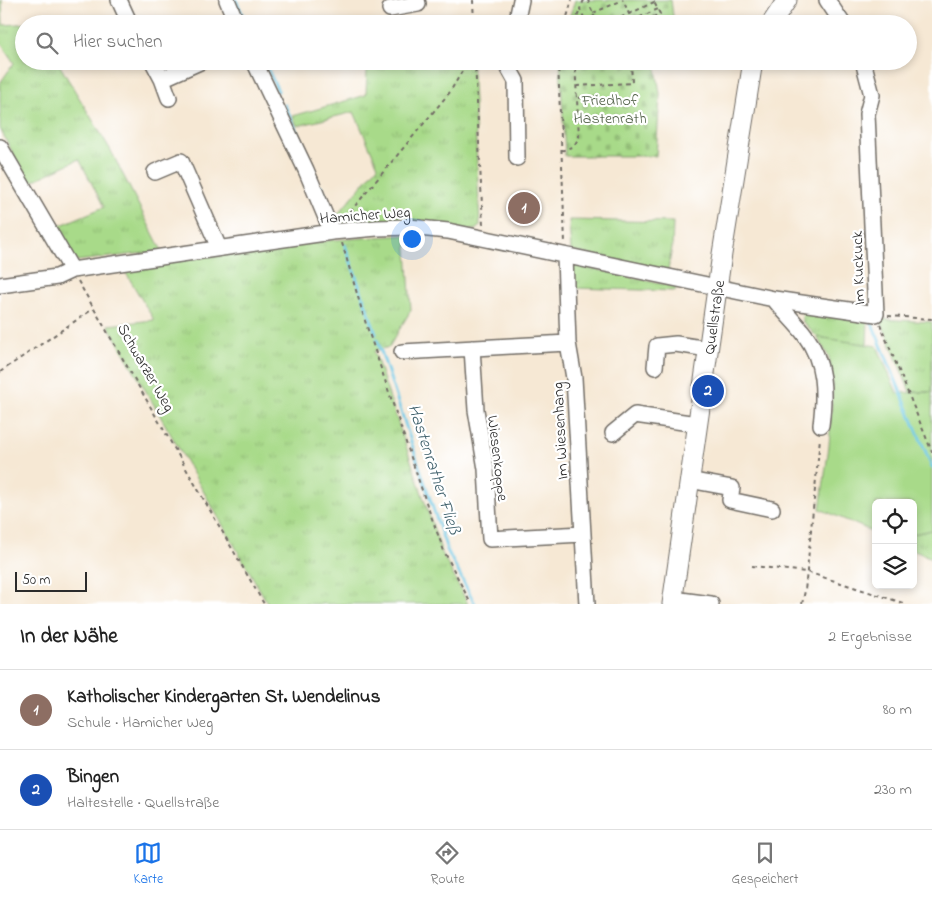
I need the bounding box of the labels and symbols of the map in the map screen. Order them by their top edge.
park label: Friedhof Hastenrath [573,89,647,131]
pin: 1 [508,189,540,227]
street label: Hamicher Weg [319,201,411,231]
your location [399,226,425,252]
street label: Im Kuckuck [846,229,872,306]
street label: Quellstraße [698,278,732,356]
street label: Schwarzer Weg [110,319,180,417]
pin: 2 [692,372,724,410]
street label: Im Wiesenhang [546,381,576,480]
water label: Hastenrather Fließ [400,401,467,539]
street label: Wiesenkoppe [480,414,514,503]
scale bar [15,569,88,592]

